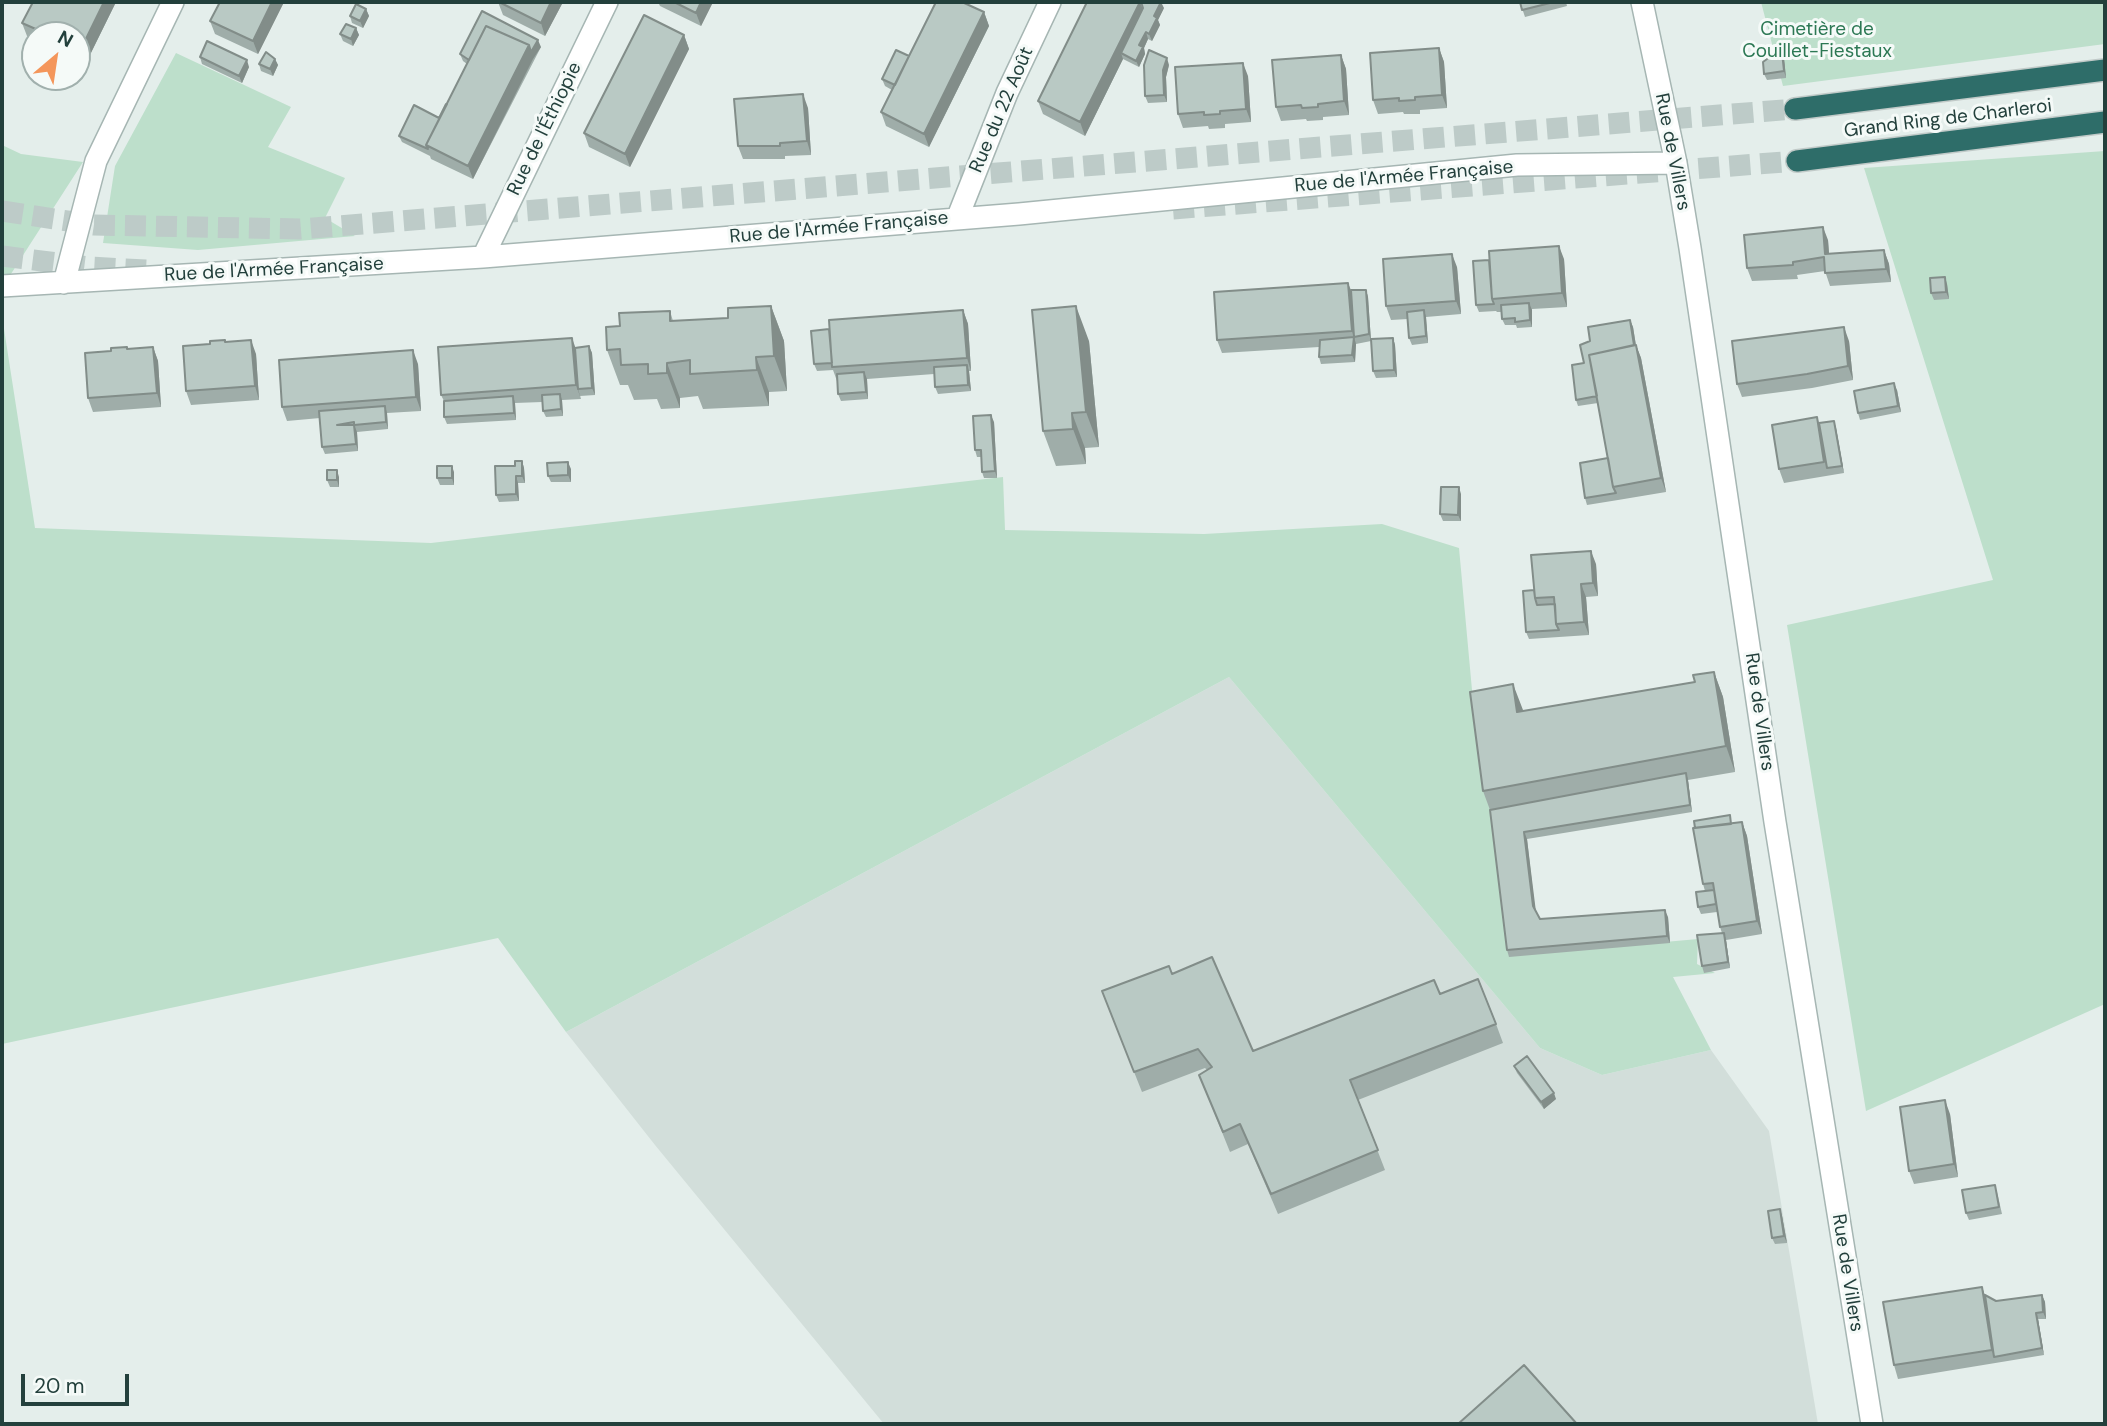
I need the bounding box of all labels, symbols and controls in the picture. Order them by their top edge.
park label: Cimetière de Couillet-Fiestaux [1742,19,1892,63]
north arrow [21,21,91,91]
text: N [53,25,78,53]
street label: Rue du 22 Août [965,44,1039,176]
street label: Rue de l'Éthiopie [503,59,587,199]
street label: Rue de Villers [1649,91,1695,213]
street label: Grand Ring de Charleroi [1843,95,2053,143]
street label: Rue de l'Armée Française [1294,156,1514,198]
street label: Rue de l'Armée Française [729,207,949,249]
street label: Rue de l'Armée Française [164,253,384,287]
street label: Rue de Villers [1739,652,1779,772]
street label: Rue de Villers [1826,1213,1868,1333]
scale bar [24,1360,133,1404]
text: 20 m [34,1372,85,1400]

